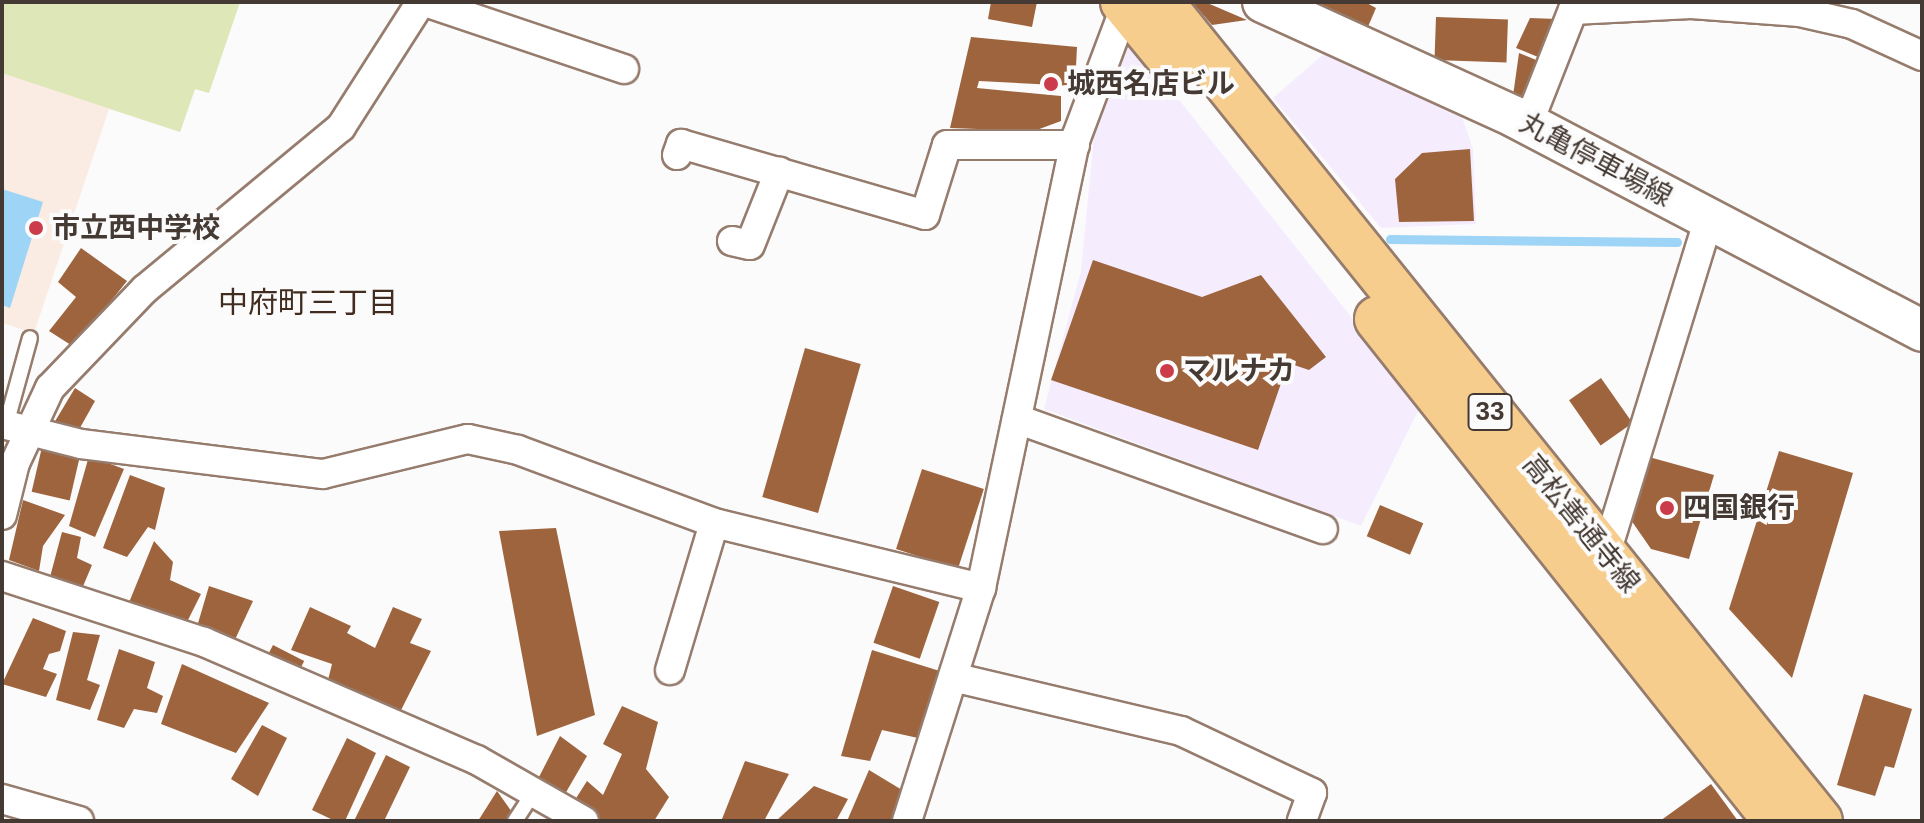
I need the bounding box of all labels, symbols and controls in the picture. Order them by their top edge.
place label: 城西名店ビル [1067,67,1235,101]
marker: 城西名店ビル [1042,75,1060,93]
street label: 丸亀停車場線 [1514,106,1678,214]
place label: 市立西中学校 [52,211,220,245]
marker: 市立西中学校 [27,219,45,237]
district label: 中府町三丁目 [218,285,398,321]
place label: マルナカ [1183,354,1295,388]
marker: マルナカ [1158,362,1176,380]
road number: 33 [1466,390,1514,434]
street label: 高松善通寺線 [1515,448,1647,600]
place label: 四国銀行 [1683,491,1795,525]
marker: 四国銀行 [1658,499,1676,517]

